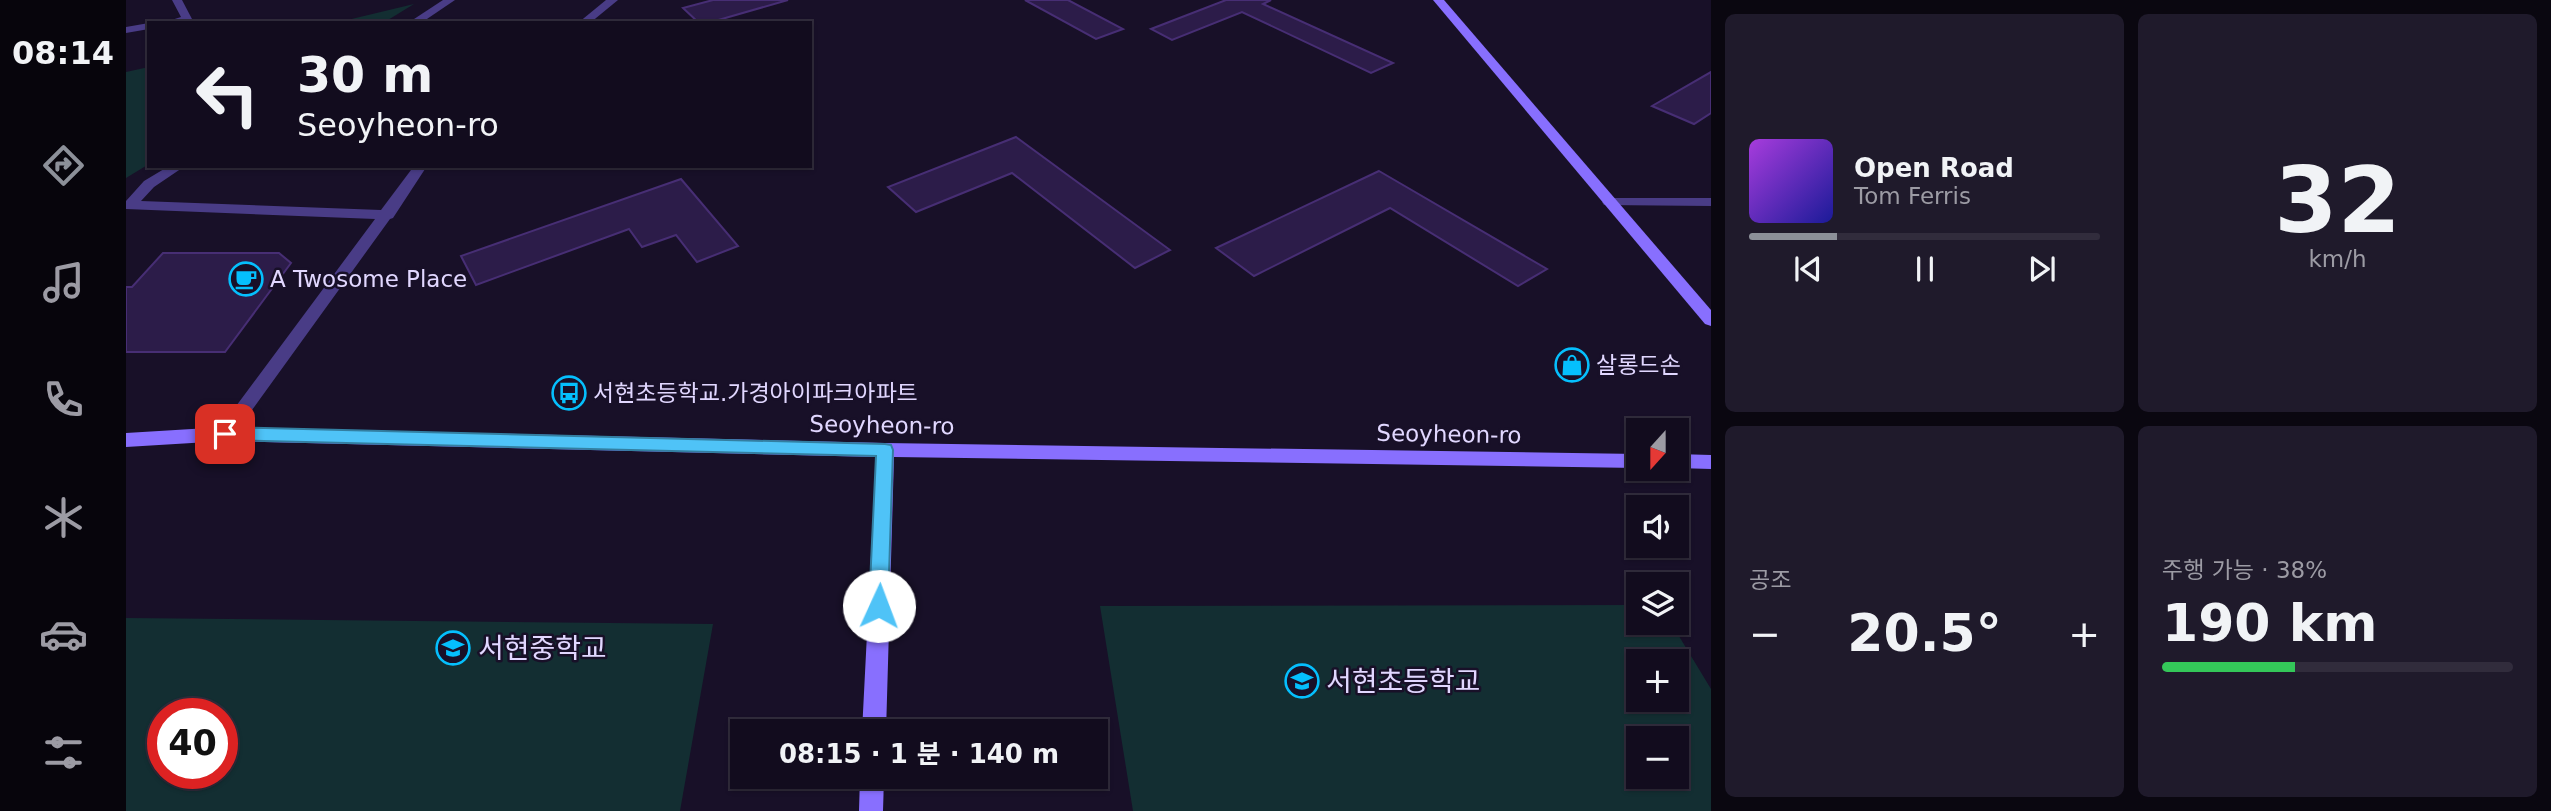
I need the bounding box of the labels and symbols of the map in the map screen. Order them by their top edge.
cafe icon: A Twosome Place [227,260,265,298]
place label: A Twosome Place [270,266,467,292]
shop icon: 살롱드손 [1553,346,1591,384]
place label: 살롱드손 [1596,352,1681,378]
bus stop icon: 서현초등학교.가경아이파크아파트 [550,374,588,412]
place label: 서현초등학교.가경아이파크아파트 [593,380,918,406]
pin [195,404,255,464]
street label: Seoyheon-ro [809,411,955,439]
north arrow [1626,418,1689,481]
street label: Seoyheon-ro [1376,420,1522,448]
position arrow [842,569,916,643]
school or university icon: 서현중학교 [434,629,472,667]
place label: 서현중학교 [478,632,607,665]
school or university icon: 서현초등학교 [1283,662,1321,700]
place label: 서현초등학교 [1326,665,1481,698]
speed limit sign: 40 [147,698,238,789]

